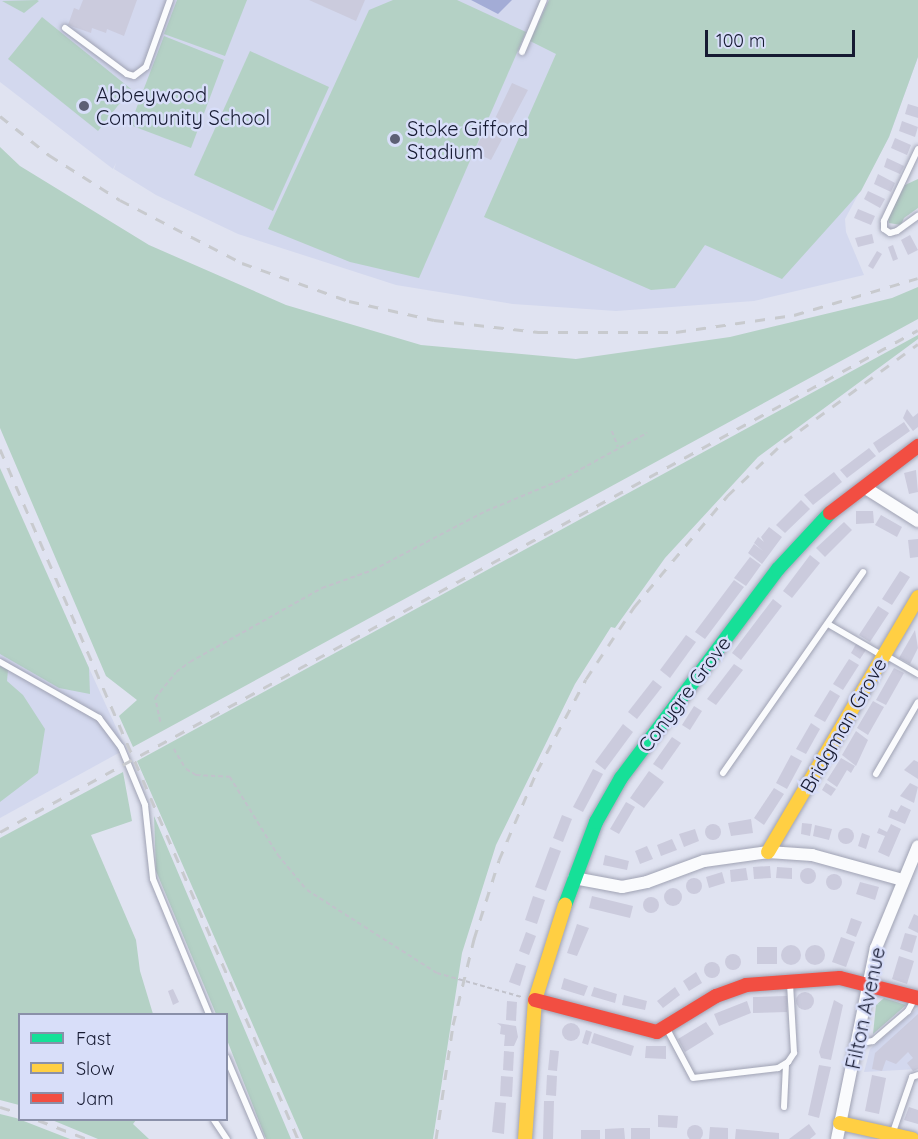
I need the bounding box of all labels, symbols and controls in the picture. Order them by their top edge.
scale bar [708,18,858,56]
text: 100 m [716,29,765,52]
place label: Abbeywood Community School [96,83,270,130]
marker: Abbeywood Community School [77,99,91,113]
place label: Stoke Gifford Stadium [407,116,528,163]
marker: Stoke Gifford Stadium [388,132,402,146]
street label: Conygre Grove [633,631,735,757]
street label: Bridgman Grove [795,653,891,797]
street label: Filton Avenue [840,945,890,1071]
legend [18,1013,228,1121]
text: Fast [76,1027,111,1050]
text: Slow [76,1057,114,1080]
text: Jam [76,1087,114,1110]

